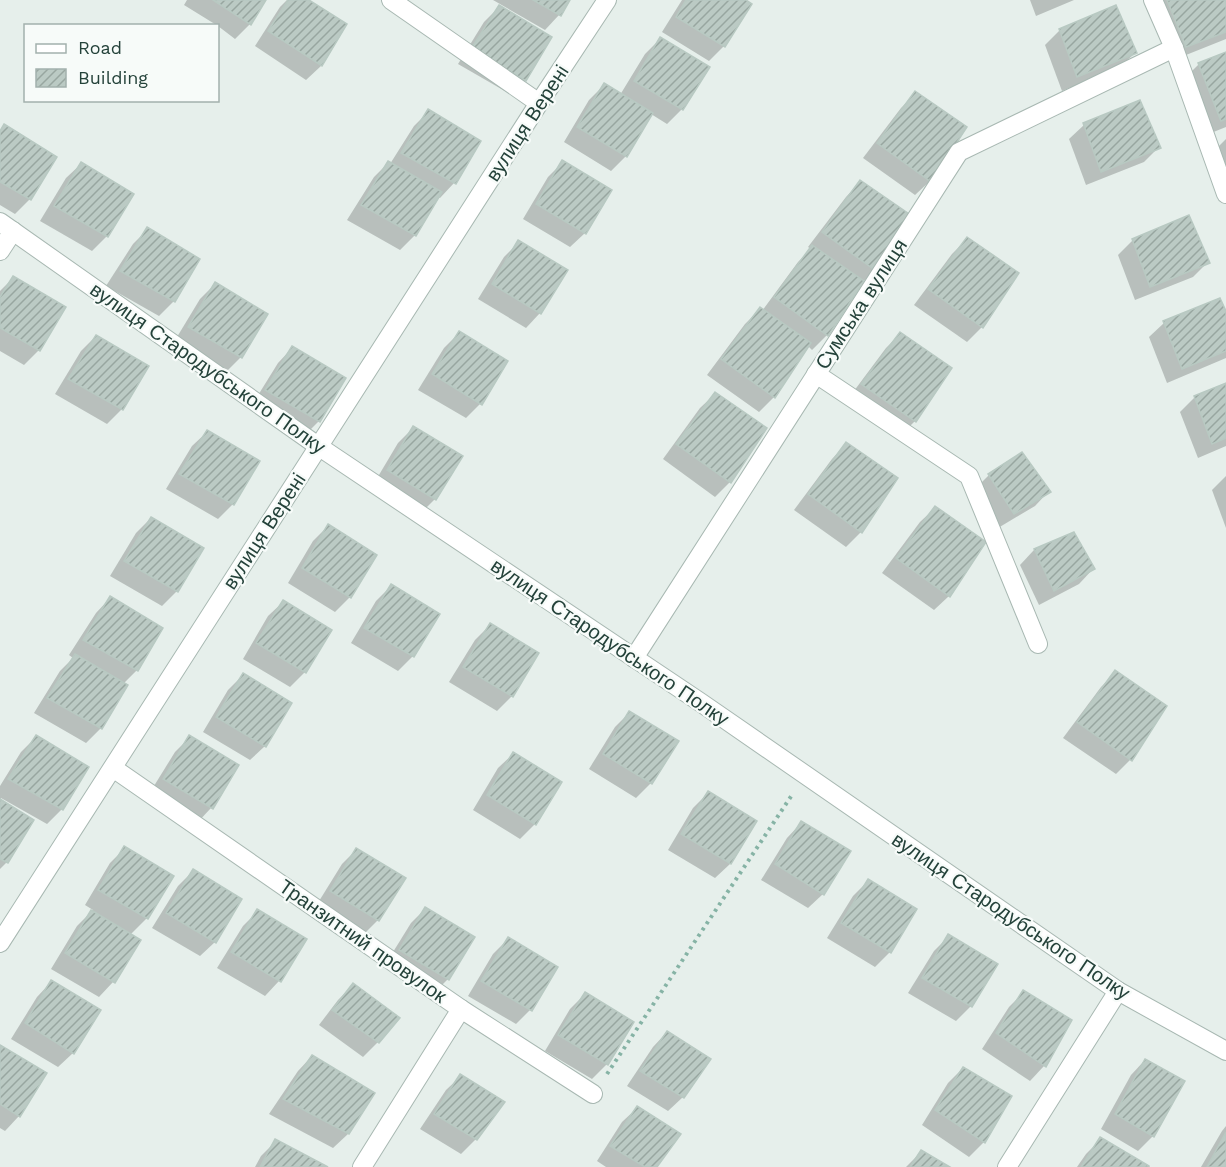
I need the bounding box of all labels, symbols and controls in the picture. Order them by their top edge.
legend [24,24,219,102]
text: Road [78,37,122,58]
street label: вулиця Верені [480,60,574,186]
text: Building [78,67,148,88]
street label: Сумська вулиця [810,234,912,374]
street label: вулиця Стародубського Полку [86,277,330,459]
street label: вулиця Верені [217,468,311,594]
street label: вулиця Стародубського Полку [486,553,734,731]
street label: вулиця Стародубського Полку [887,827,1135,1005]
street label: Транзитний провулок [275,874,451,1008]

